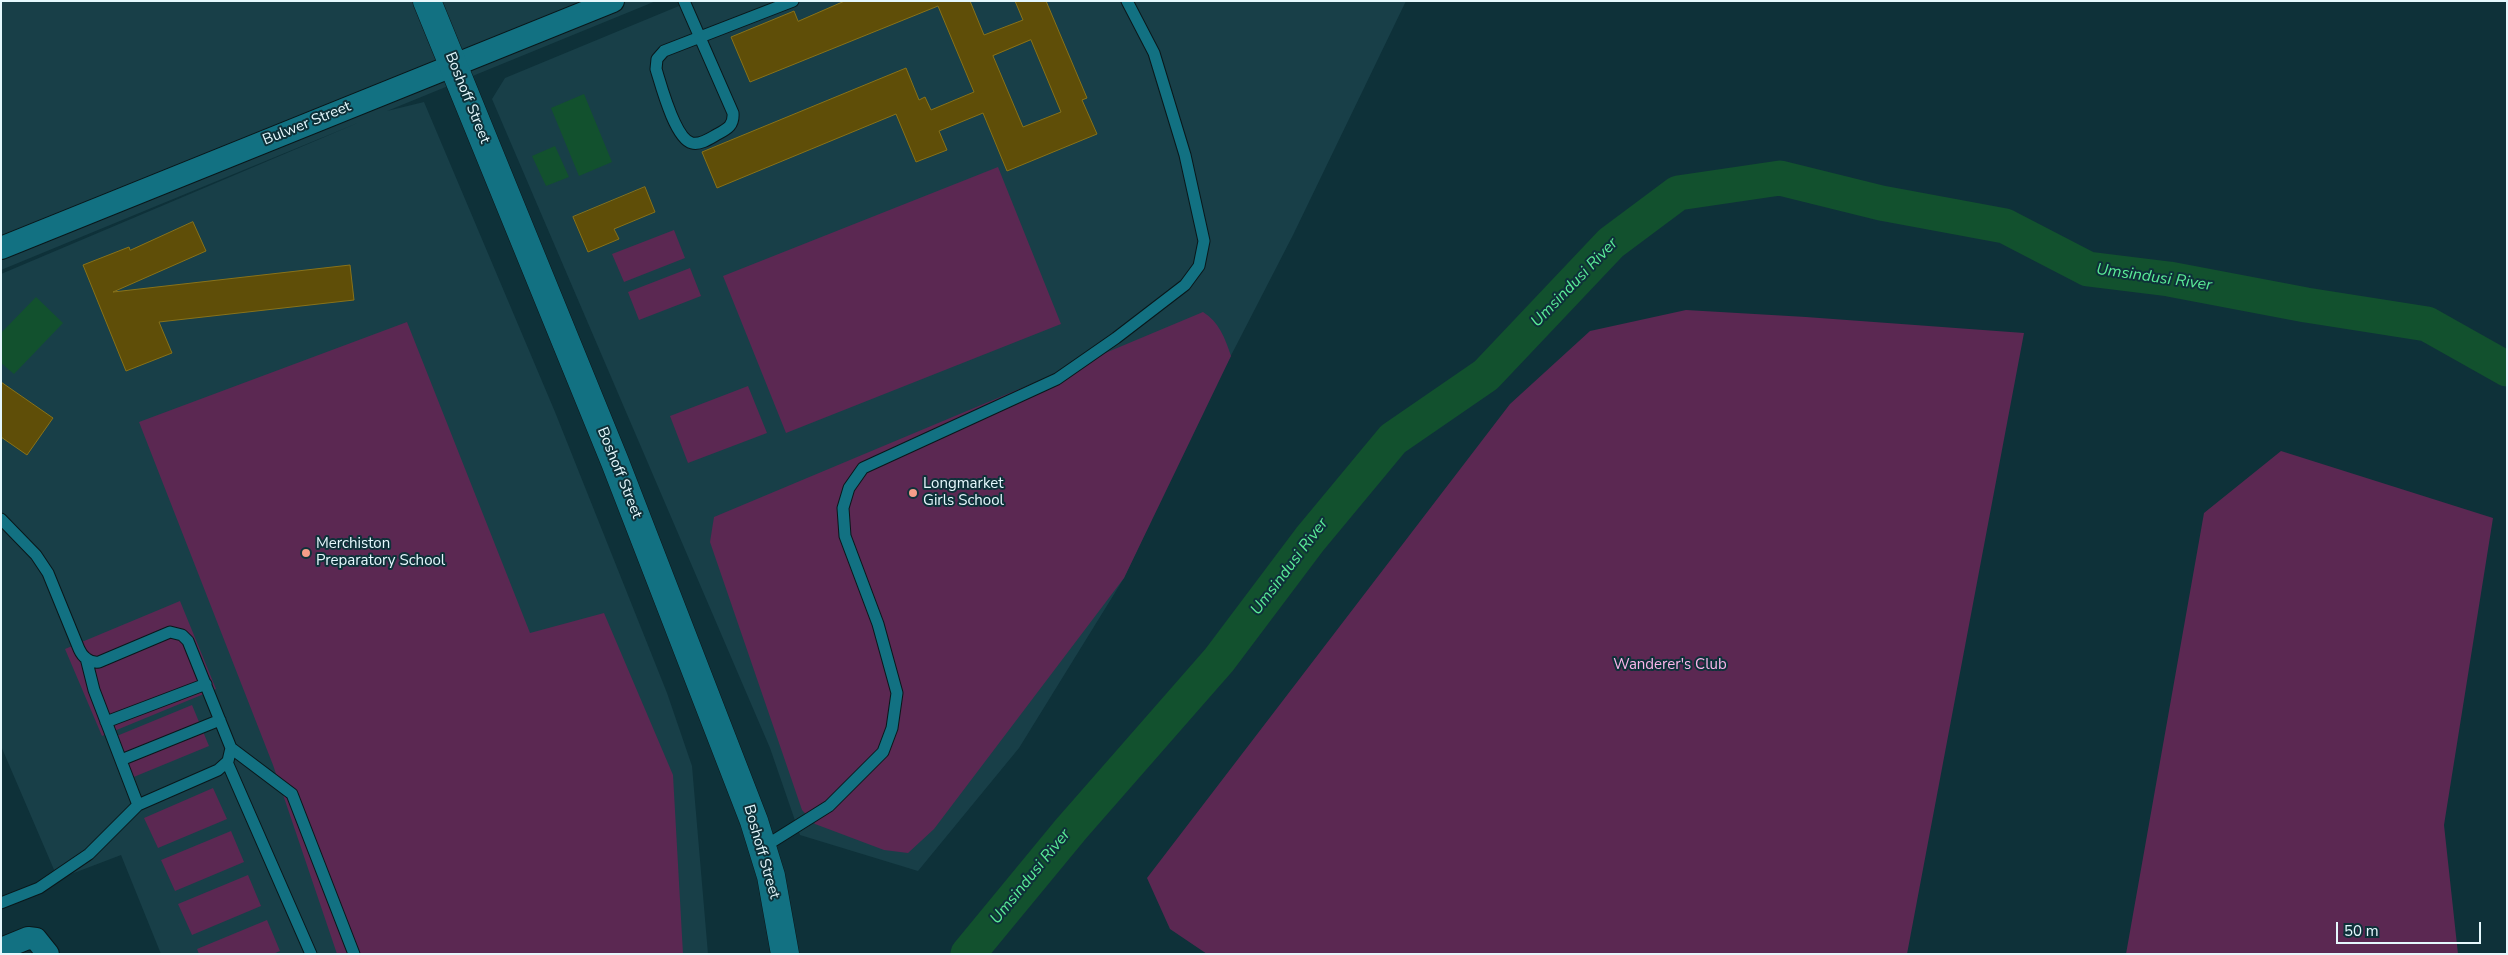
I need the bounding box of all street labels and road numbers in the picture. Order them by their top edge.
street label: Boshoff Street [440,50,494,146]
street label: Bulwer Street [260,98,354,150]
street label: Boshoff Street [592,425,646,521]
street label: Boshoff Street [739,803,783,901]

